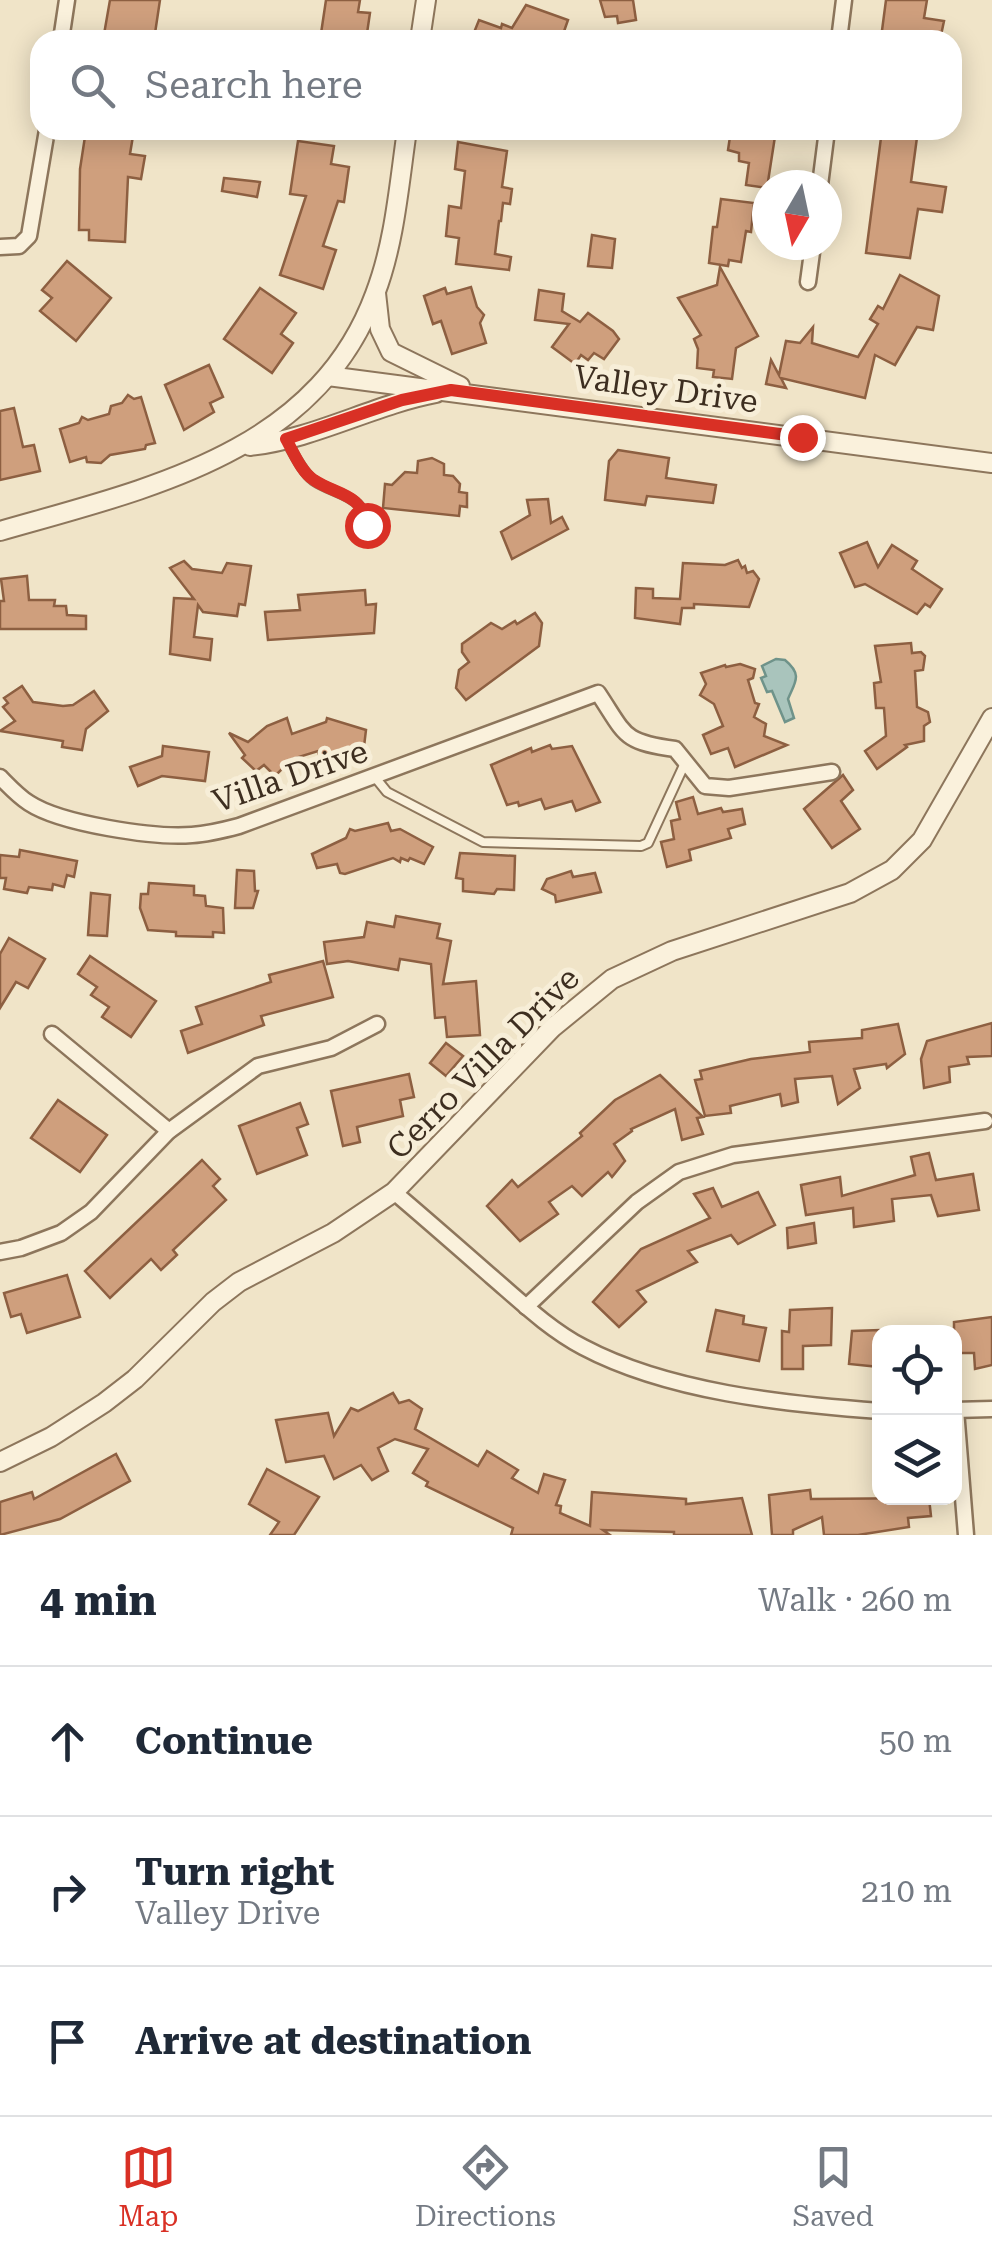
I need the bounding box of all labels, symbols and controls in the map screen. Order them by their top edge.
search box [30,30,962,140]
icon: search [65,58,120,113]
text: Search here [145,63,363,107]
north arrow [752,170,842,260]
street label: Valley Drive [572,357,760,421]
route end [780,415,826,461]
route start [345,503,391,549]
street label: Villa Drive [208,732,372,820]
street label: Cerro Villa Drive [379,959,587,1167]
map controls [872,1325,962,1505]
button: locate [872,1325,962,1415]
button: layers [872,1415,962,1505]
text: 4 min [40,1576,157,1625]
text: Walk · 260 m [758,1581,952,1619]
icon: ahead [40,1714,95,1769]
text: Continue [135,1719,313,1763]
text: 50 m [879,1722,952,1760]
text: Turn right [135,1850,334,1894]
icon: right [40,1864,95,1919]
text: 210 m [861,1872,952,1910]
text: Valley Drive [135,1894,320,1932]
icon: arrive [40,2014,95,2069]
text: Arrive at destination [135,2019,531,2063]
tab: Map [118,2140,178,2233]
tab: Directions [415,2140,556,2233]
tab: Saved [792,2140,874,2233]

